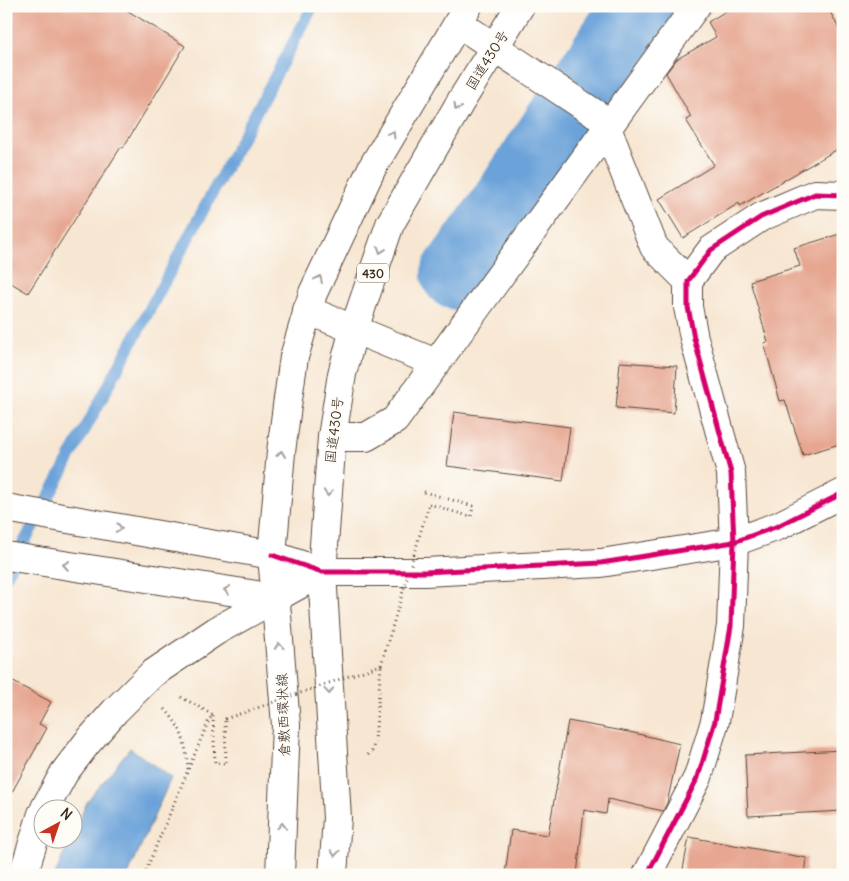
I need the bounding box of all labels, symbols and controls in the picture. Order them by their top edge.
street label: 国道430号 [462,27,512,93]
one-way arrow [454,101,464,110]
one-way arrow [385,130,395,139]
one-way arrow [377,245,387,254]
road number: 430 [357,264,389,282]
one-way arrow [313,275,324,284]
street label: 国道430号 [321,396,347,464]
one-way arrow [275,450,286,458]
one-way arrow [322,489,333,497]
one-way arrow [115,522,124,532]
one-way arrow [62,561,71,571]
one-way arrow [222,586,231,596]
one-way arrow [274,642,285,650]
street label: 倉敷西環状線 [273,673,293,757]
one-way arrow [324,687,335,695]
north arrow [32,798,82,848]
text: N [57,804,76,824]
one-way arrow [277,822,287,830]
one-way arrow [330,849,341,857]

